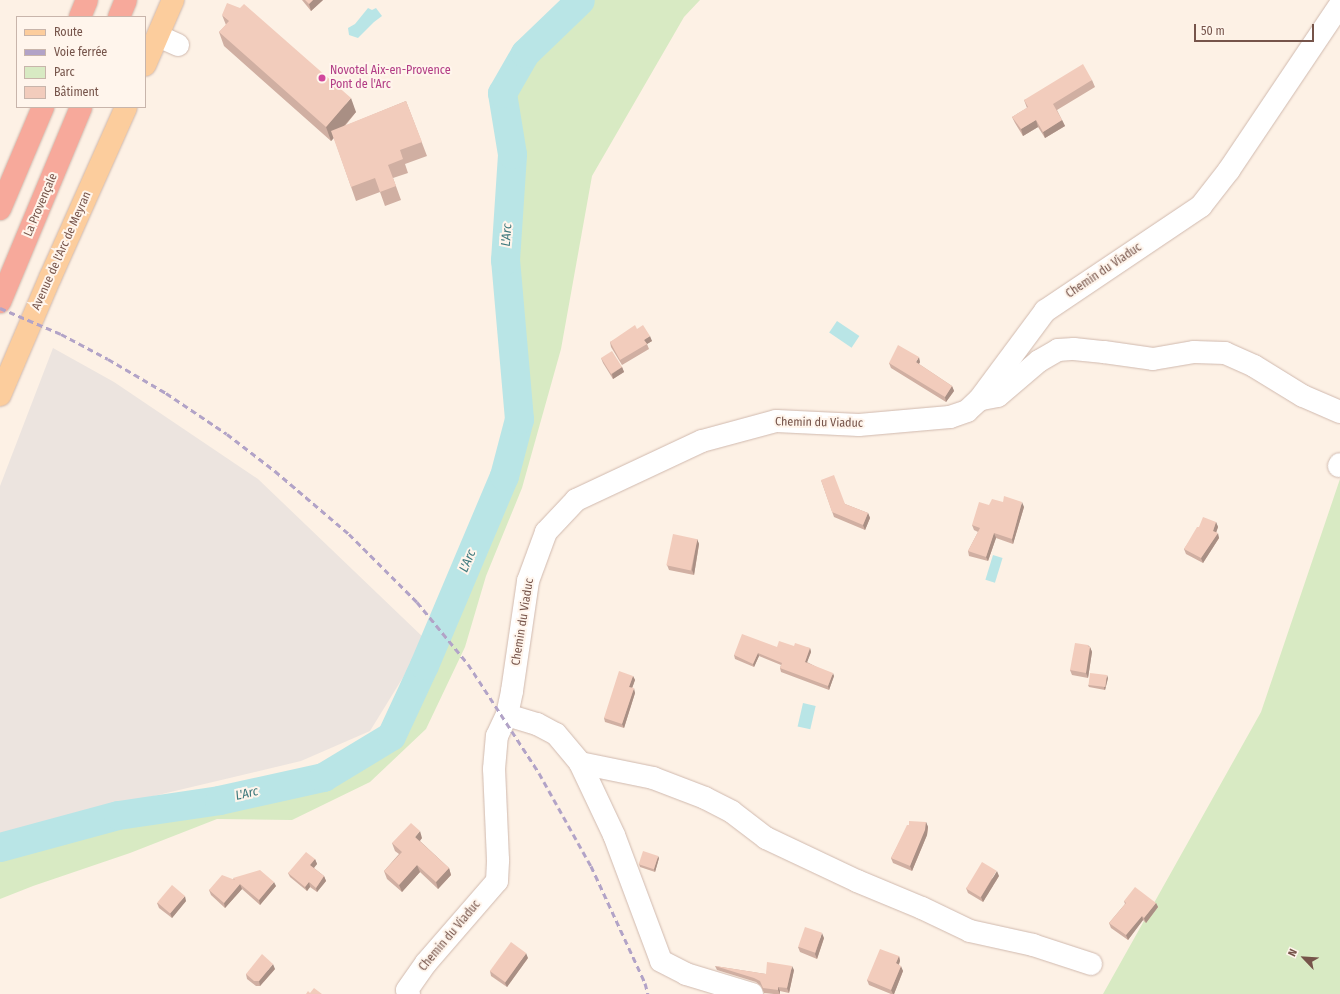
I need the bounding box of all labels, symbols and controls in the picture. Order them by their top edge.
legend [16,16,146,108]
scale bar [1196,16,1316,42]
text: 50 m [1201,24,1225,38]
text: Route [54,25,83,39]
text: Voie ferrée [54,45,107,59]
place label: Novotel Aix-en-Provence Pont de l'Arc [330,64,451,92]
text: Parc [54,65,75,79]
marker: Novotel Aix-en-Provence Pont de l'Arc [317,73,327,83]
text: Bâtiment [54,85,99,99]
street label: La Provençale [21,171,61,239]
street label: Avenue de l'Arc de Meyran [29,190,95,312]
water label: L'Arc [498,223,516,247]
street label: Chemin du Viaduc [1063,240,1145,302]
street label: Chemin du Viaduc [775,415,863,431]
water label: L'Arc [456,547,480,575]
street label: Chemin du Viaduc [509,577,537,667]
water label: L'Arc [234,784,260,804]
street label: Chemin du Viaduc [416,898,484,974]
north arrow [1284,938,1324,978]
text: N [1285,947,1300,958]

